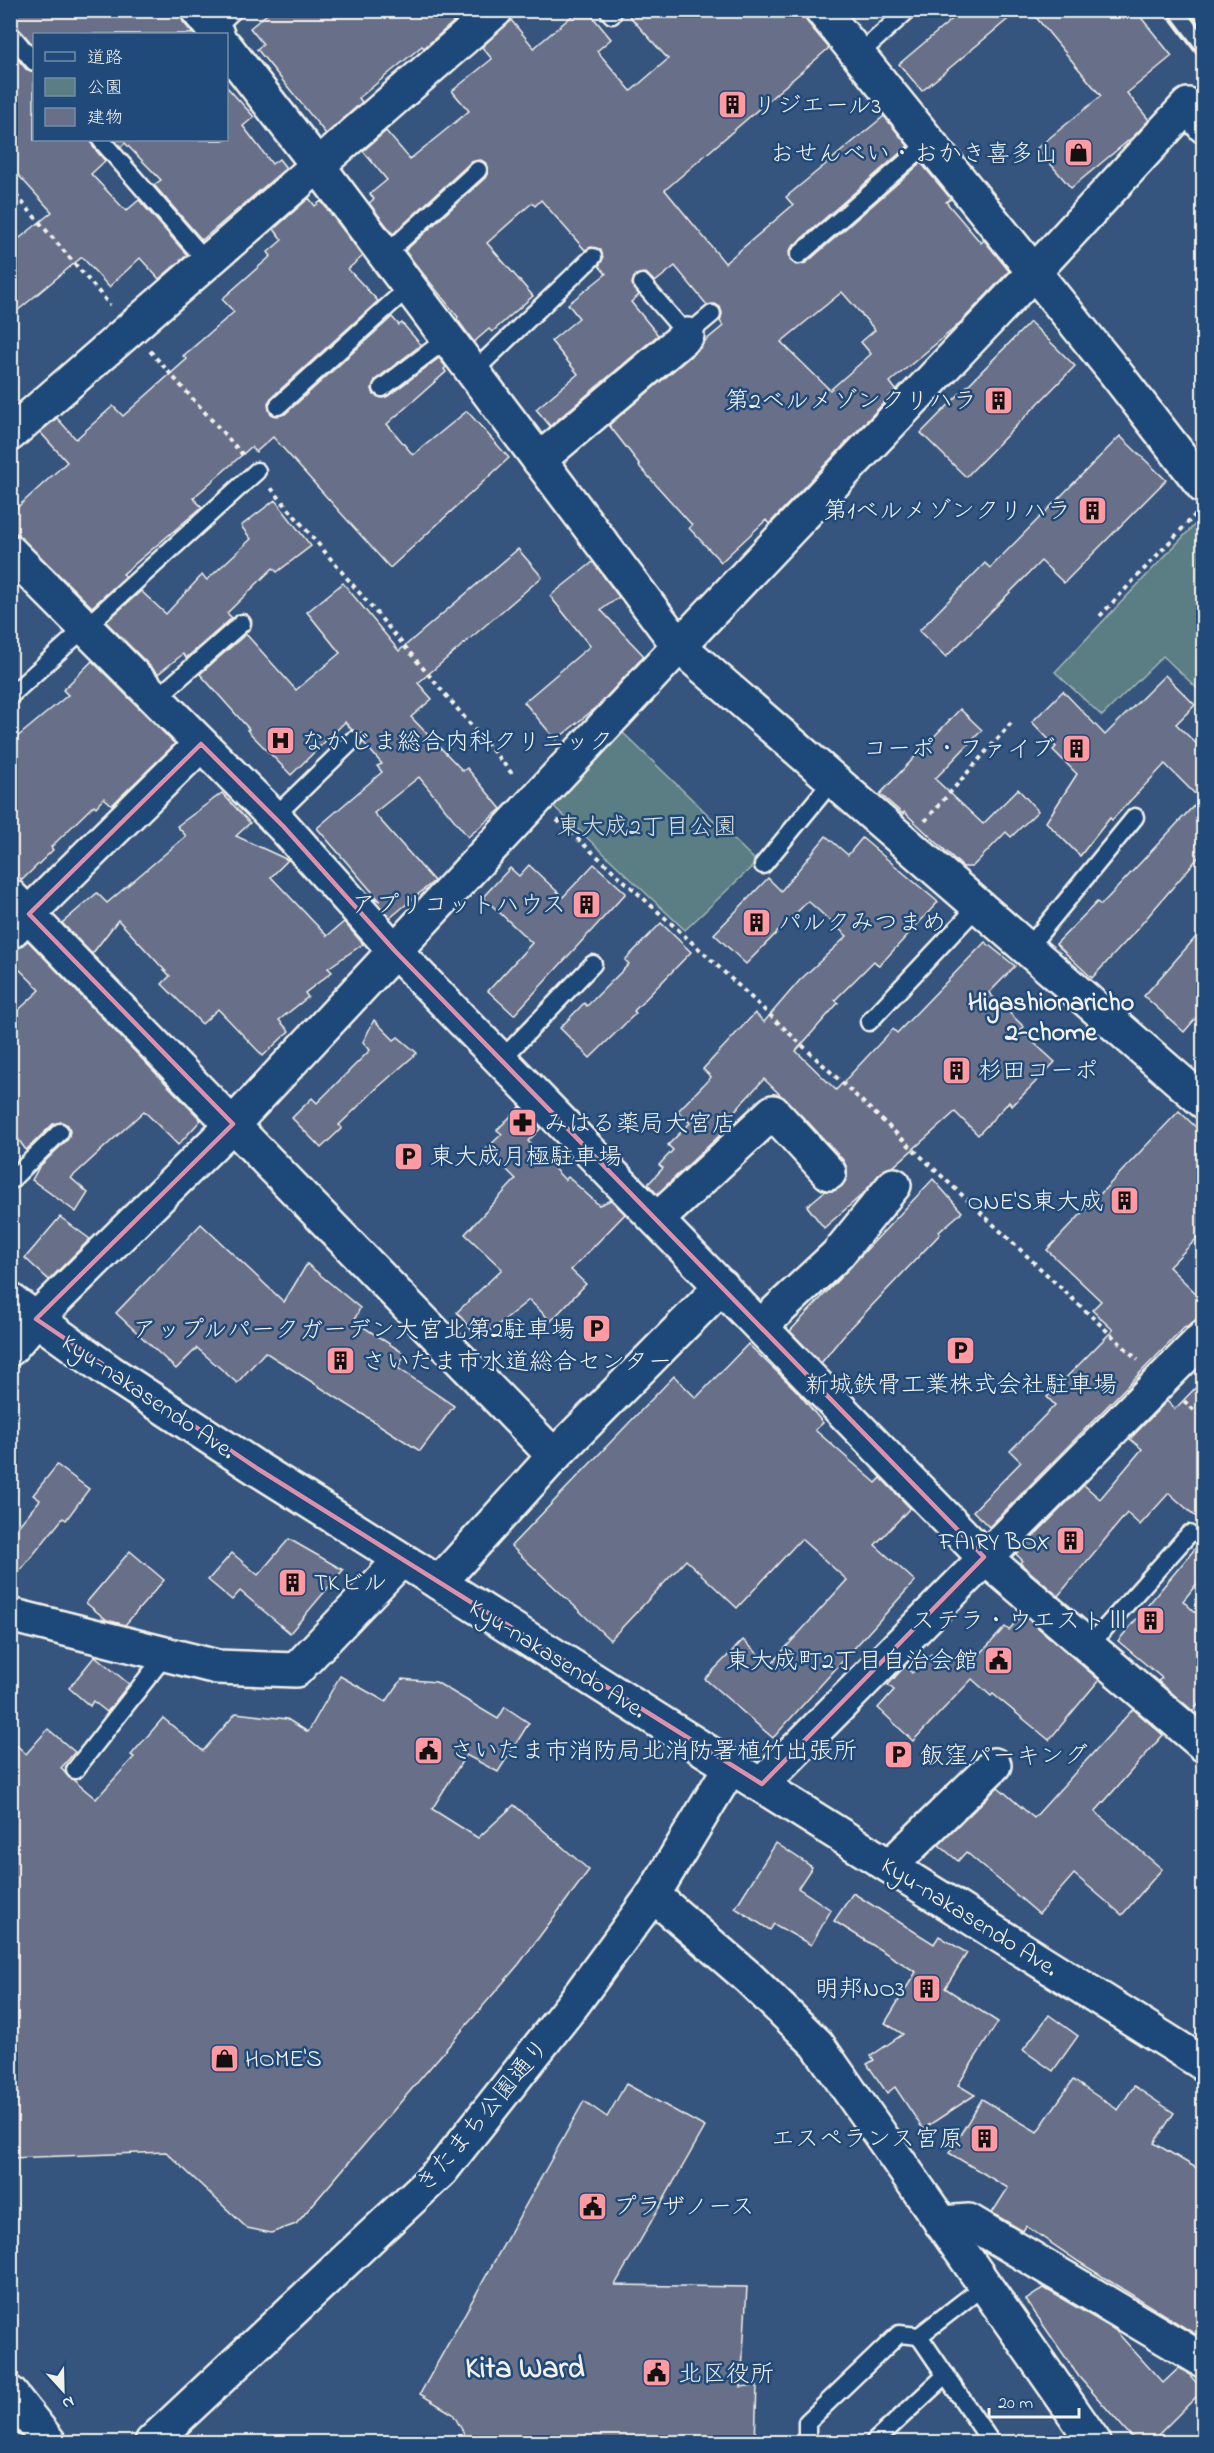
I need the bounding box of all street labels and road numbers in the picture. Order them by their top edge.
street label: Kyu-nakasendo Ave. [53,1327,242,1470]
street label: Kyu-nakasendo Ave. [461,1591,652,1730]
street label: Kyu-nakasendo Ave. [873,1849,1064,1988]
street label: きたまち公園通り [409,2032,559,2201]

